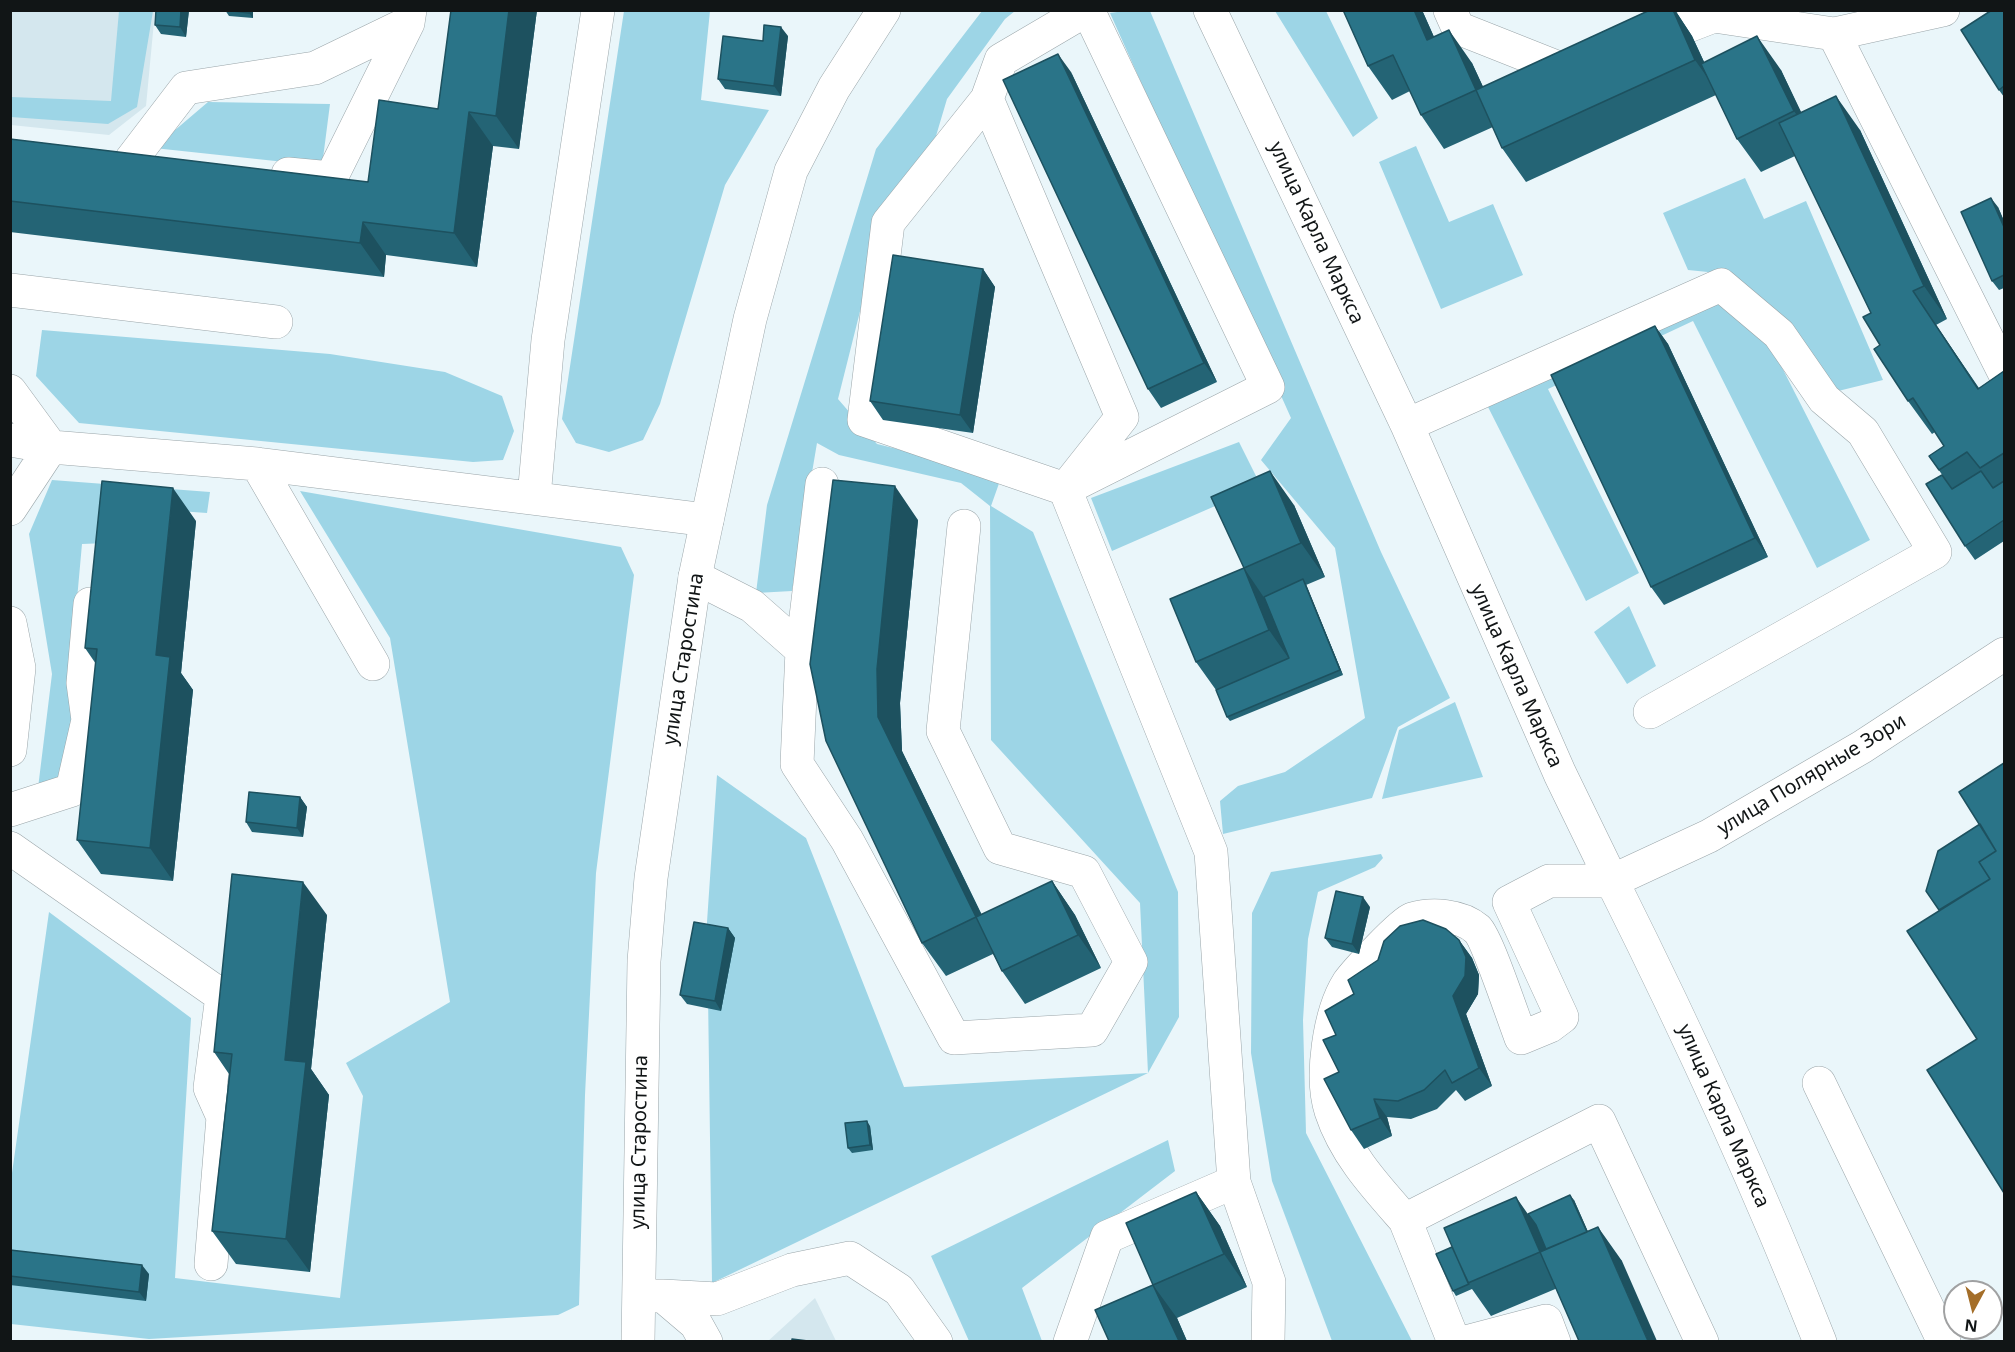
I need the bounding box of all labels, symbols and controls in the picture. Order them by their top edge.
street label: улица Карла Маркса [1263,138,1369,328]
street label: улица Старостина [659,571,709,747]
street label: улица Карла Маркса [1465,581,1567,771]
street label: улица Полярные Зори [1713,709,1911,841]
street label: улица Карла Маркса [1672,1021,1774,1211]
street label: улица Старостина [626,1055,654,1229]
north arrow [1943,1280,2003,1340]
text: N [1963,1314,1979,1338]

